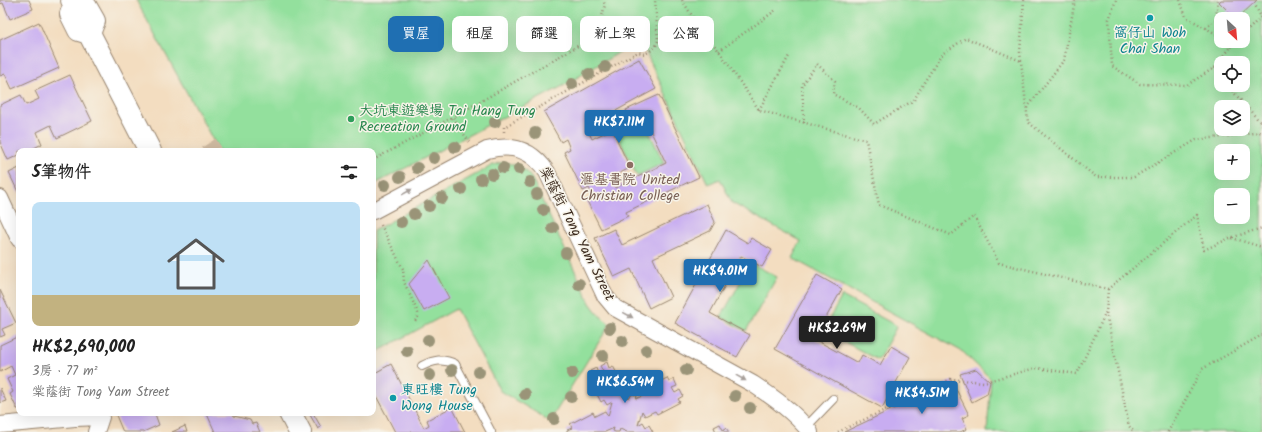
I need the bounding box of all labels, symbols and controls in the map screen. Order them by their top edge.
north arrow [1214,12,1250,48]
map controls [1214,12,1250,224]
marker: 窩仔山 Woh Chai Shan [1145,13,1155,23]
chip: 買屋 [388,16,444,52]
chip: 租屋 [452,16,508,52]
chip: 篩選 [516,16,572,52]
chip: 新上架 [580,16,650,52]
chip: 公寓 [658,16,714,52]
place label: 窩仔山 Woh Chai Shan [1114,22,1186,60]
button: locate [1214,56,1250,92]
place label: 大坑東遊樂場 Tai Hang Tung Recreation Ground [359,100,536,138]
button: layers [1214,100,1250,136]
pin: HK$7.11M [578,110,660,144]
text: HK$7.11M [594,112,644,133]
marker: 大坑東遊樂場 Tai Hang Tung Recreation Ground [346,114,356,124]
button: + [1214,144,1250,180]
text: 5筆物件 [32,159,92,186]
marker: 滙基書院 United Christian College [625,160,635,170]
icon: filters [338,161,360,183]
street label: 棠蔭街 Tong Yam Street [534,163,621,305]
place label: 滙基書院 United Christian College [580,169,681,207]
button: − [1214,188,1250,224]
one-way arrow [401,189,413,196]
icon: home [160,228,232,300]
pin: HK$4.01M [679,259,761,293]
text: HK$4.01M [693,261,747,282]
one-way arrow [622,312,633,319]
pin: HK$2.69M [796,316,878,350]
text: HK$2.69M [808,318,866,339]
text: HK$2,690,000 [32,334,135,361]
text: 3房 · 77 m² [32,361,97,382]
pin: HK$6.54M [584,370,666,404]
text: HK$6.54M [596,372,654,393]
one-way arrow [736,375,747,381]
place label: 東旺樓 Tung Wong House [401,379,477,417]
pin: HK$4.51M [881,381,963,415]
text: 棠蔭街 Tong Yam Street [32,382,169,403]
text: HK$4.51M [895,383,949,404]
marker: 東旺樓 Tung Wong House [388,393,398,403]

